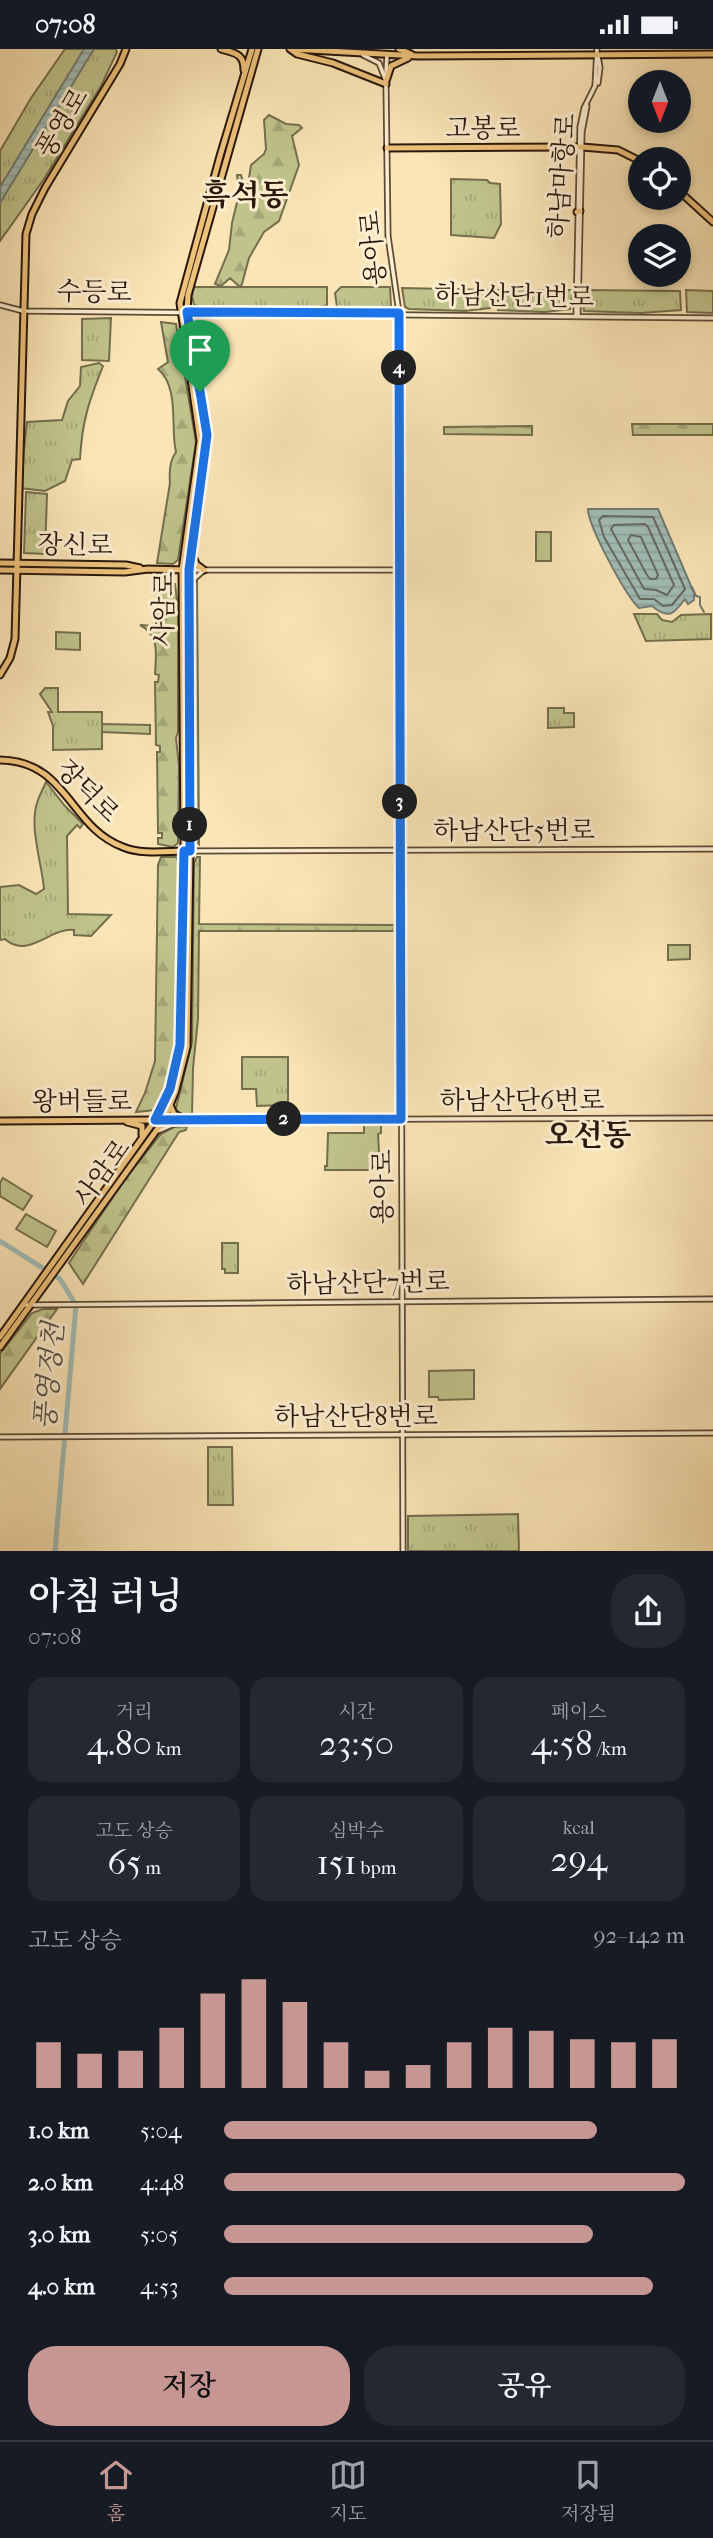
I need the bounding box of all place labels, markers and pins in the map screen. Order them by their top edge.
pin [170,320,230,392]
pin: 4 [382,351,416,385]
pin: 3 [382,785,418,819]
pin: 1 [172,807,208,843]
pin: 2 [266,1101,302,1137]

